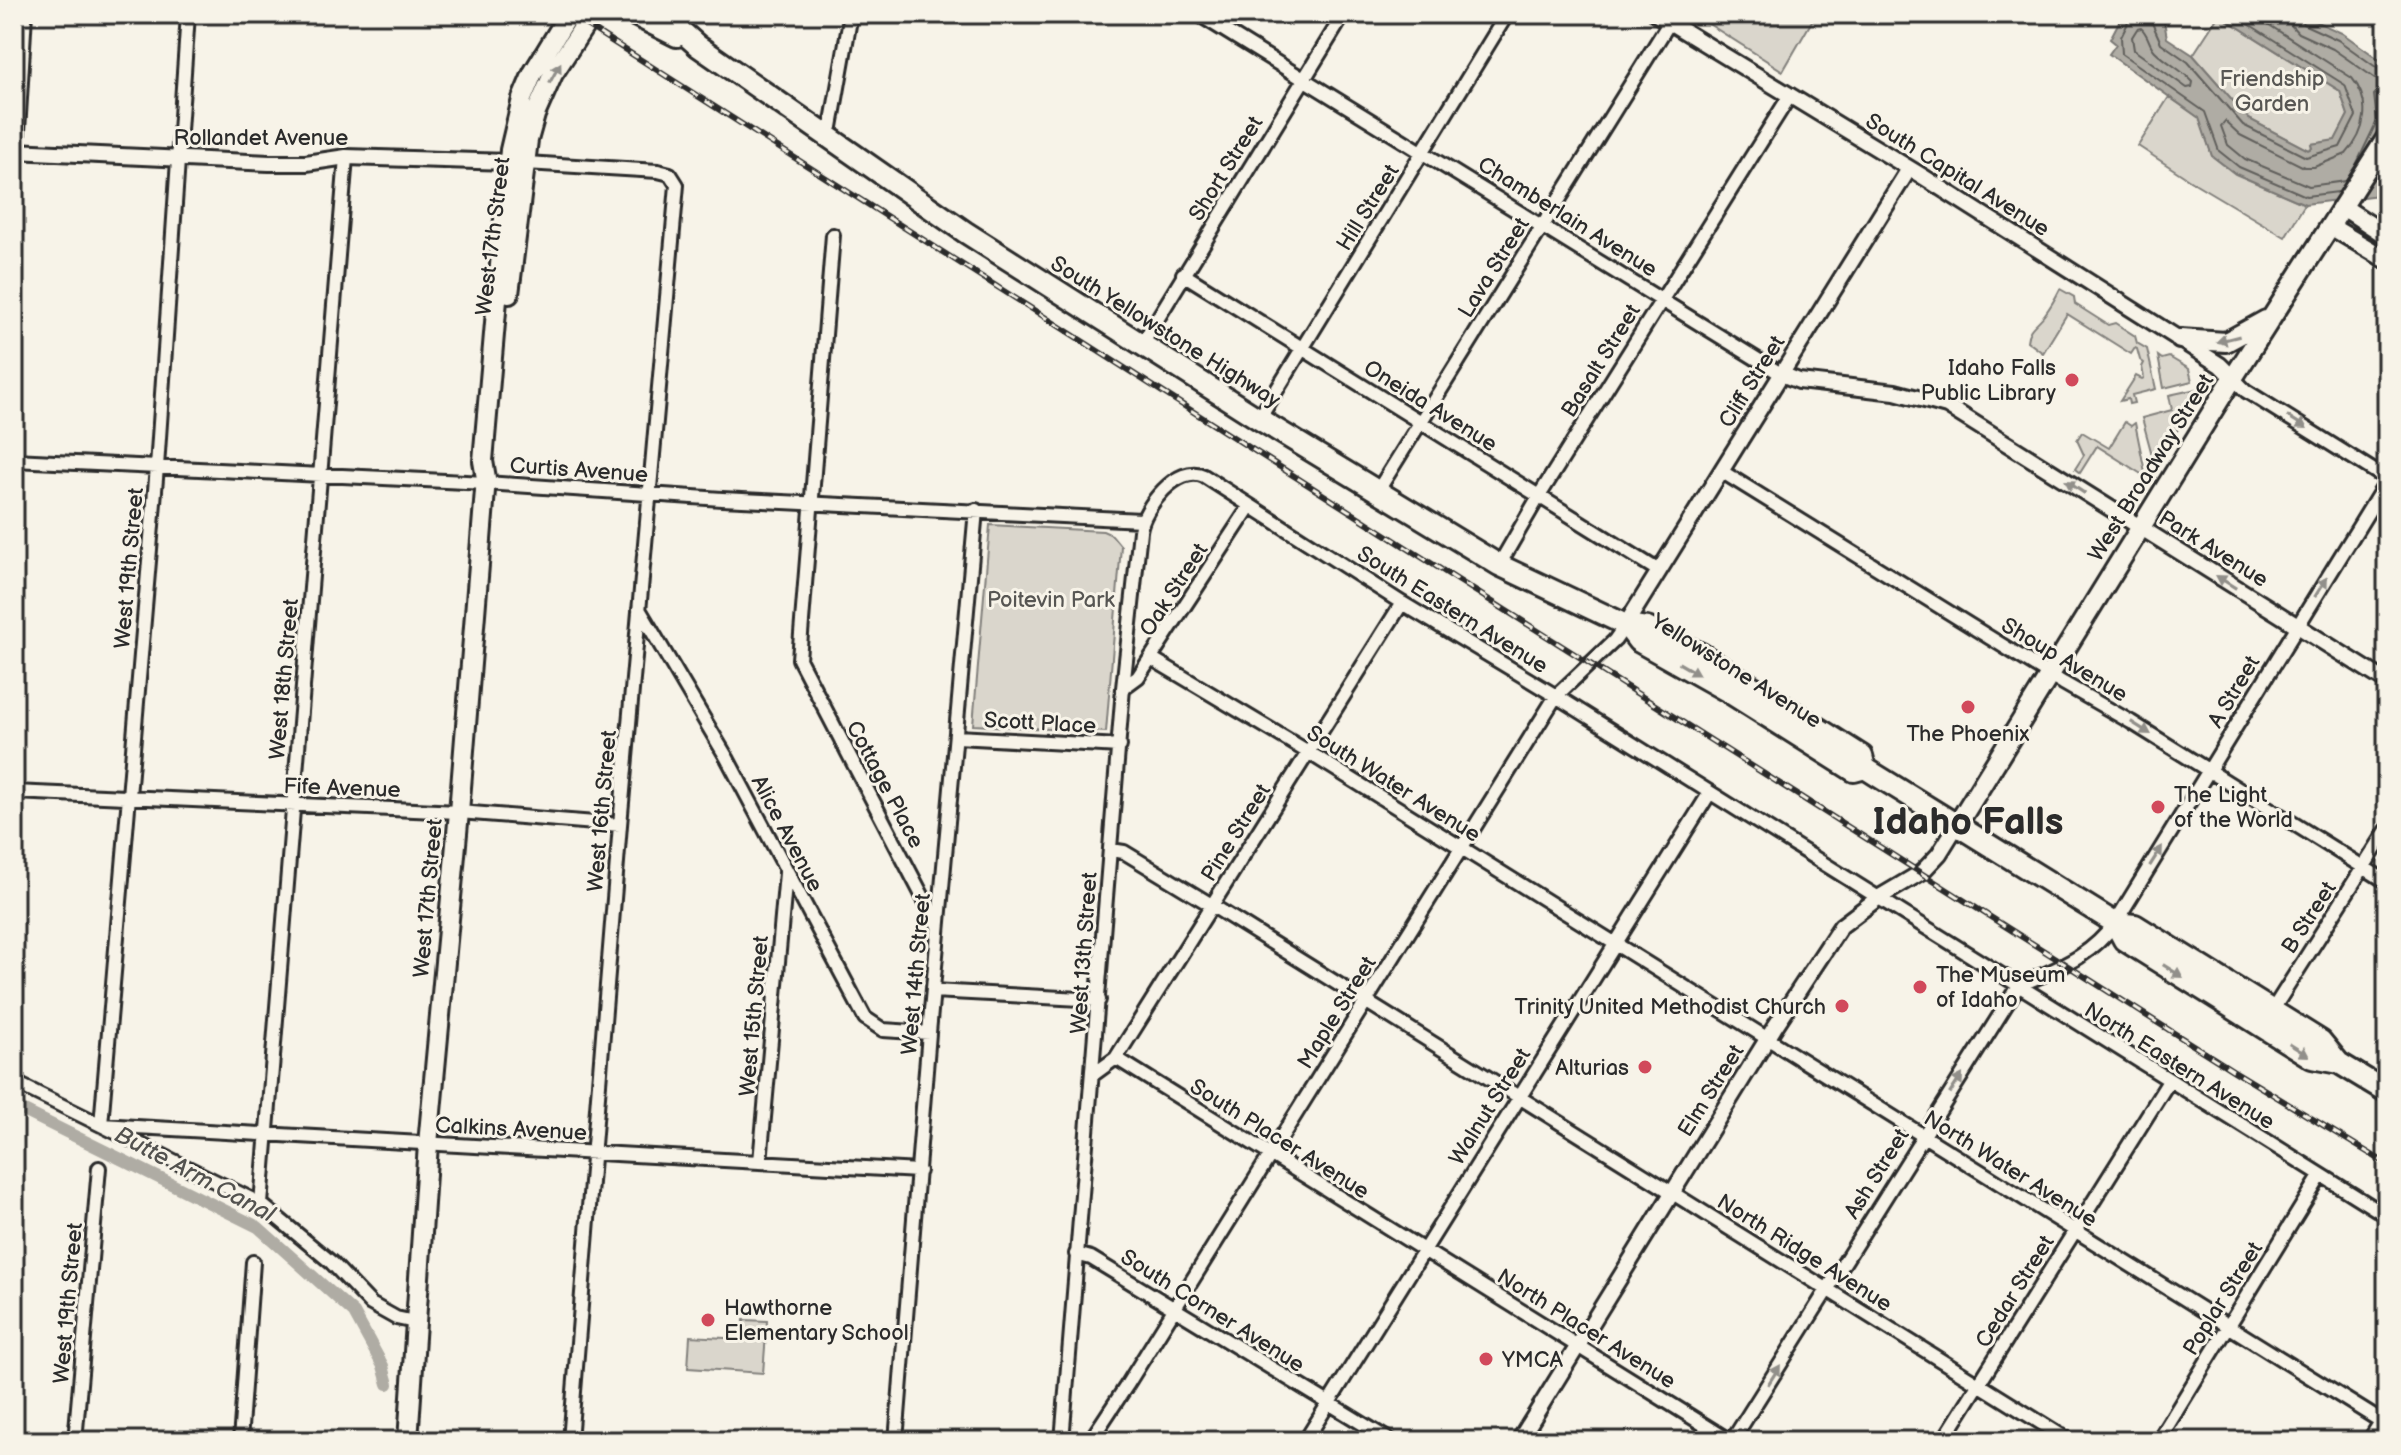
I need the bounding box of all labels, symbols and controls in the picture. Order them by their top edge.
one-way arrow [547,62,561,84]
park label: Friendship Garden [2219,66,2325,118]
street label: South Capital Avenue [1860,108,2054,243]
street label: Short Street [1183,111,1269,226]
street label: Rollandet Avenue [174,125,348,152]
street label: Chamberlain Avenue [1472,151,1662,283]
street label: West 17th Street [470,155,517,317]
street label: Hill Street [1331,159,1406,256]
street label: Lava Street [1453,212,1536,323]
street label: South Yellowstone Highway [1045,250,1285,414]
street label: Basalt Street [1556,299,1647,422]
street label: Cliff Street [1713,331,1791,433]
one-way arrow [2216,333,2241,346]
street label: Oneida Avenue [1359,354,1502,458]
place label: Idaho Falls Public Library [1921,355,2056,407]
street label: West Broadway Street [2083,369,2220,567]
marker: Idaho Falls Public Library [2063,371,2081,389]
one-way arrow [2286,415,2308,429]
street label: Curtis Avenue [509,452,649,489]
one-way arrow [2064,480,2086,494]
street label: West 19th Street [109,486,150,650]
street label: Park Avenue [2154,505,2273,594]
street label: Oak Street [1134,538,1214,641]
street label: South Eastern Avenue [1352,541,1553,680]
one-way arrow [2215,575,2237,589]
one-way arrow [2314,576,2328,598]
park label: Poitevin Park [987,587,1115,614]
street label: West 18th Street [264,597,305,761]
street label: Yellowstone Avenue [1645,607,1826,735]
street label: Shoup Avenue [1996,612,2132,709]
street label: A Street [2202,651,2266,733]
one-way arrow [1677,662,1700,676]
marker: The Phoenix [1959,698,1977,716]
street label: Scott Place [983,707,1097,740]
street label: Cottage Place [840,716,930,853]
street label: South Water Avenue [1301,720,1485,849]
one-way arrow [2130,720,2152,734]
place label: The Phoenix [1906,721,2030,748]
street label: West 16th Street [582,729,623,893]
street label: Alice Avenue [745,771,829,897]
street label: Fife Avenue [283,773,401,804]
street label: Pine Street [1196,779,1277,887]
place label: The Light of the World [2174,782,2293,834]
marker: The Light of the World [2149,798,2167,816]
district label: Idaho Falls [1872,800,2064,845]
street label: West 17th Street [408,817,449,979]
one-way arrow [2148,845,2162,867]
street label: West 13th Street [1065,871,1104,1035]
street label: B Street [2276,876,2343,959]
street label: West 14th Street [896,892,937,1056]
street label: West 15th Street [734,934,775,1098]
street label: Maple Street [1292,951,1383,1074]
place label: The Museum of Idaho [1936,962,2065,1014]
one-way arrow [2163,963,2184,978]
marker: The Museum of Idaho [1911,978,1929,996]
place label: Trinity United Methodist Church [1515,994,1826,1021]
marker: Trinity United Methodist Church [1833,997,1851,1015]
street label: North Eastern Avenue [2079,997,2279,1136]
street label: Elm Street [1672,1040,1750,1142]
one-way arrow [2288,1042,2309,1057]
street label: Walnut Street [1443,1043,1537,1171]
place label: Alturias [1555,1055,1629,1082]
marker: Alturias [1636,1058,1654,1076]
street label: South Placer Avenue [1185,1073,1374,1205]
one-way arrow [1948,1073,1963,1094]
street label: North Water Avenue [1919,1105,2102,1234]
street label: Calkins Avenue [434,1112,588,1147]
water label: Butte Arm Canal [110,1120,281,1230]
street label: Ash Street [1839,1123,1916,1224]
street label: North Ridge Avenue [1712,1189,1897,1318]
street label: West 19th Street [48,1221,89,1385]
street label: Cedar Street [1970,1230,2061,1353]
street label: Poplar Street [2178,1237,2269,1361]
street label: South Corner Avenue [1115,1244,1309,1379]
street label: North Placer Avenue [1492,1263,1681,1395]
place label: Hawthorne Elementary School [724,1295,909,1347]
marker: Hawthorne Elementary School [699,1311,717,1329]
place label: YMCA [1501,1347,1563,1374]
marker: YMCA [1477,1350,1495,1368]
one-way arrow [1767,1364,1781,1386]

